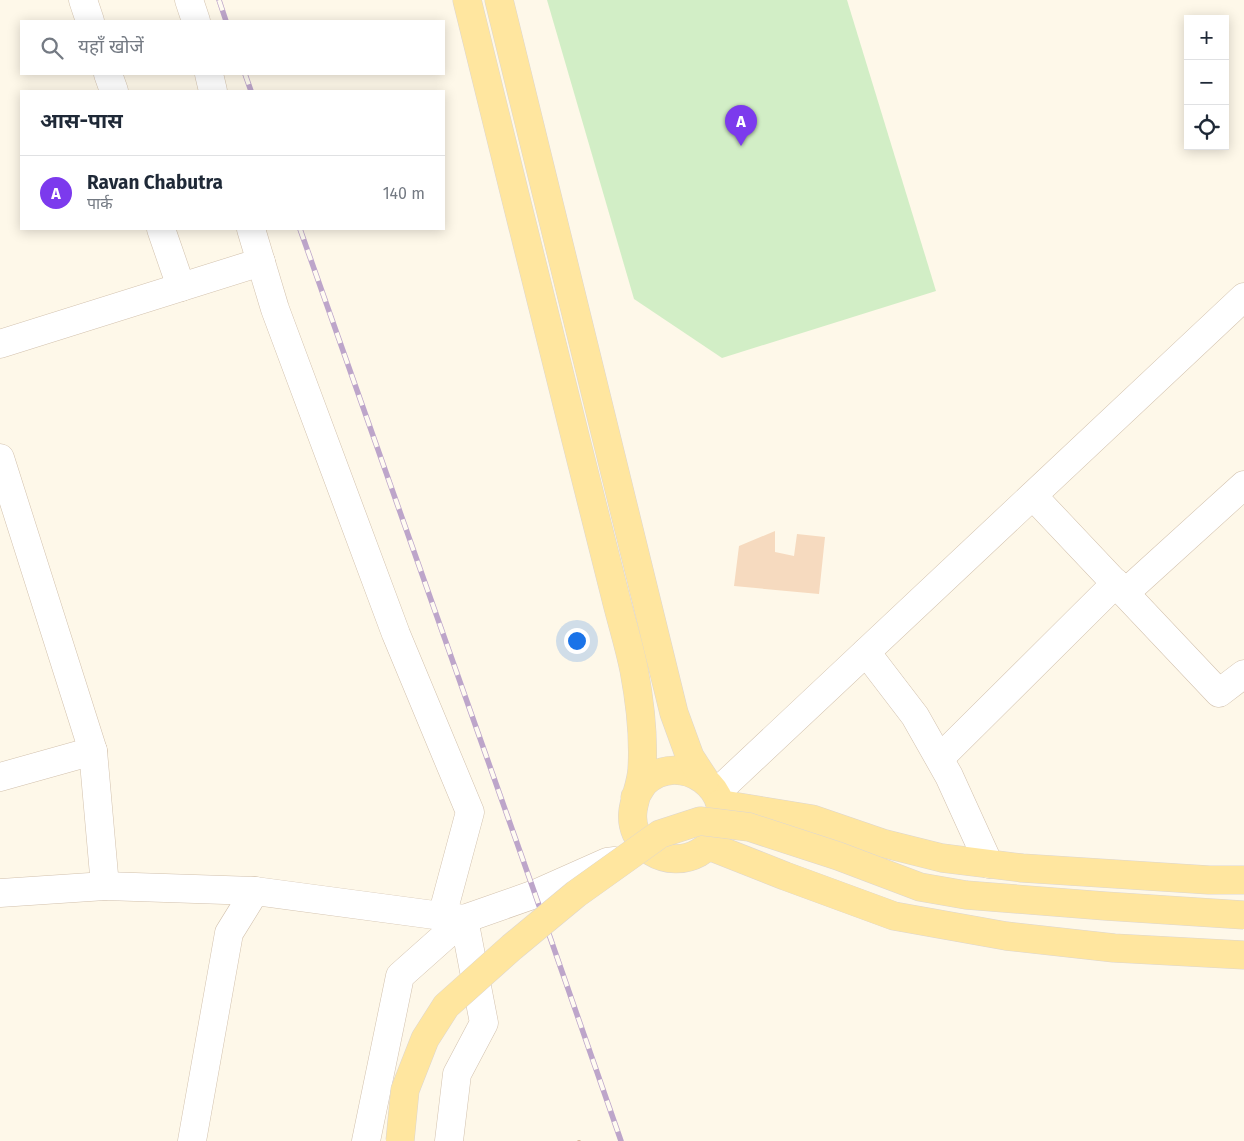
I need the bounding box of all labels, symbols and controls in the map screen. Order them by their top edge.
map controls [1184,15,1229,150]
button: + [1184,15,1229,60]
search box [20,20,445,75]
icon: search [38,34,66,62]
text: यहाँ खोजें [78,35,144,58]
button: − [1184,60,1229,105]
pin: A [725,105,757,146]
button: locate [1184,105,1229,150]
text: आस-पास [40,108,123,134]
text: Ravan Chabutra [87,171,223,194]
text: A [51,184,61,203]
text: 140 m [383,184,425,203]
text: पार्क [87,194,113,213]
your location [564,628,590,654]

